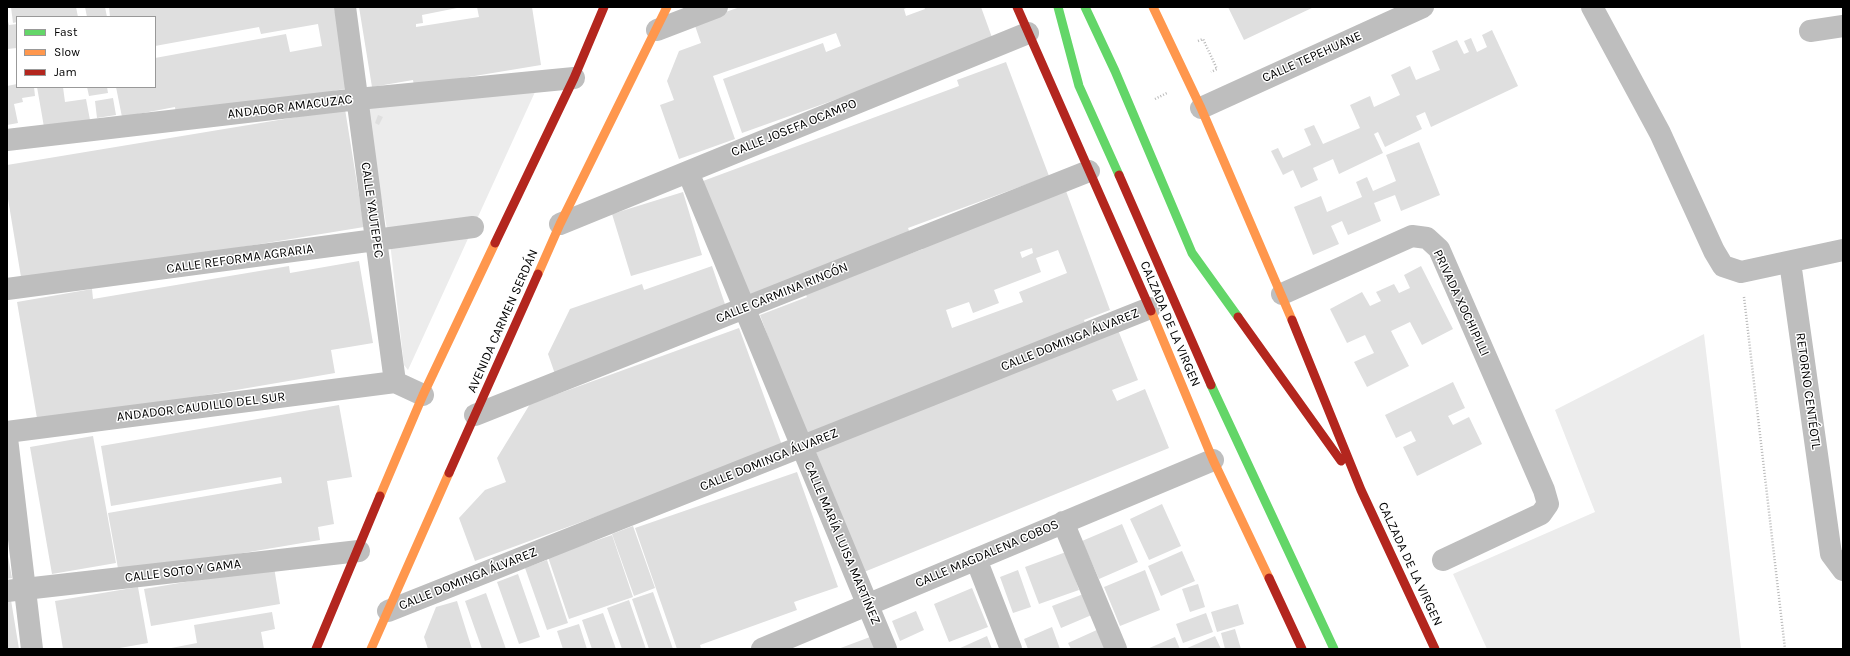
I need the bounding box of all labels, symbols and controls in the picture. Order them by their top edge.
legend [16,16,156,88]
text: Fast [54,25,77,39]
street label: CALLE TEPEHUANE [1260,28,1364,86]
text: Slow [54,45,80,59]
text: Jam [54,65,77,79]
street label: ANDADOR AMACUZAC [227,92,353,122]
street label: CALLE JOSEFA OCAMPO [729,96,859,160]
street label: CALLE YAUTEPEC [358,161,386,259]
street label: CALLE REFORMA AGRARIA [165,241,315,277]
street label: AVENIDA CARMEN SERDÁN [464,247,542,395]
street label: PRIVADA XOCHIPILLI [1429,247,1493,359]
street label: CALLE CARMINA RINCÓN [714,259,850,327]
street label: CALZADA DE LA VIRGEN [1136,259,1204,389]
street label: CALLE DOMINGA ÁLVAREZ [999,305,1141,375]
street label: RETORNO CENTÉOTL [1792,332,1824,450]
street label: ANDADOR CAUDILLO DEL SUR [116,389,286,425]
street label: CALLE DOMINGA ÁLVAREZ [698,425,840,495]
street label: CALLE MARÍA LUISA MARTÍNEZ [800,459,884,627]
street label: CALZADA DE LA VIRGEN [1374,500,1446,628]
street label: CALLE MAGDALENA COBOS [913,517,1061,591]
street label: CALLE DOMINGA ÁLVAREZ [397,544,539,614]
street label: CALLE SOTO Y GAMA [124,556,242,586]

